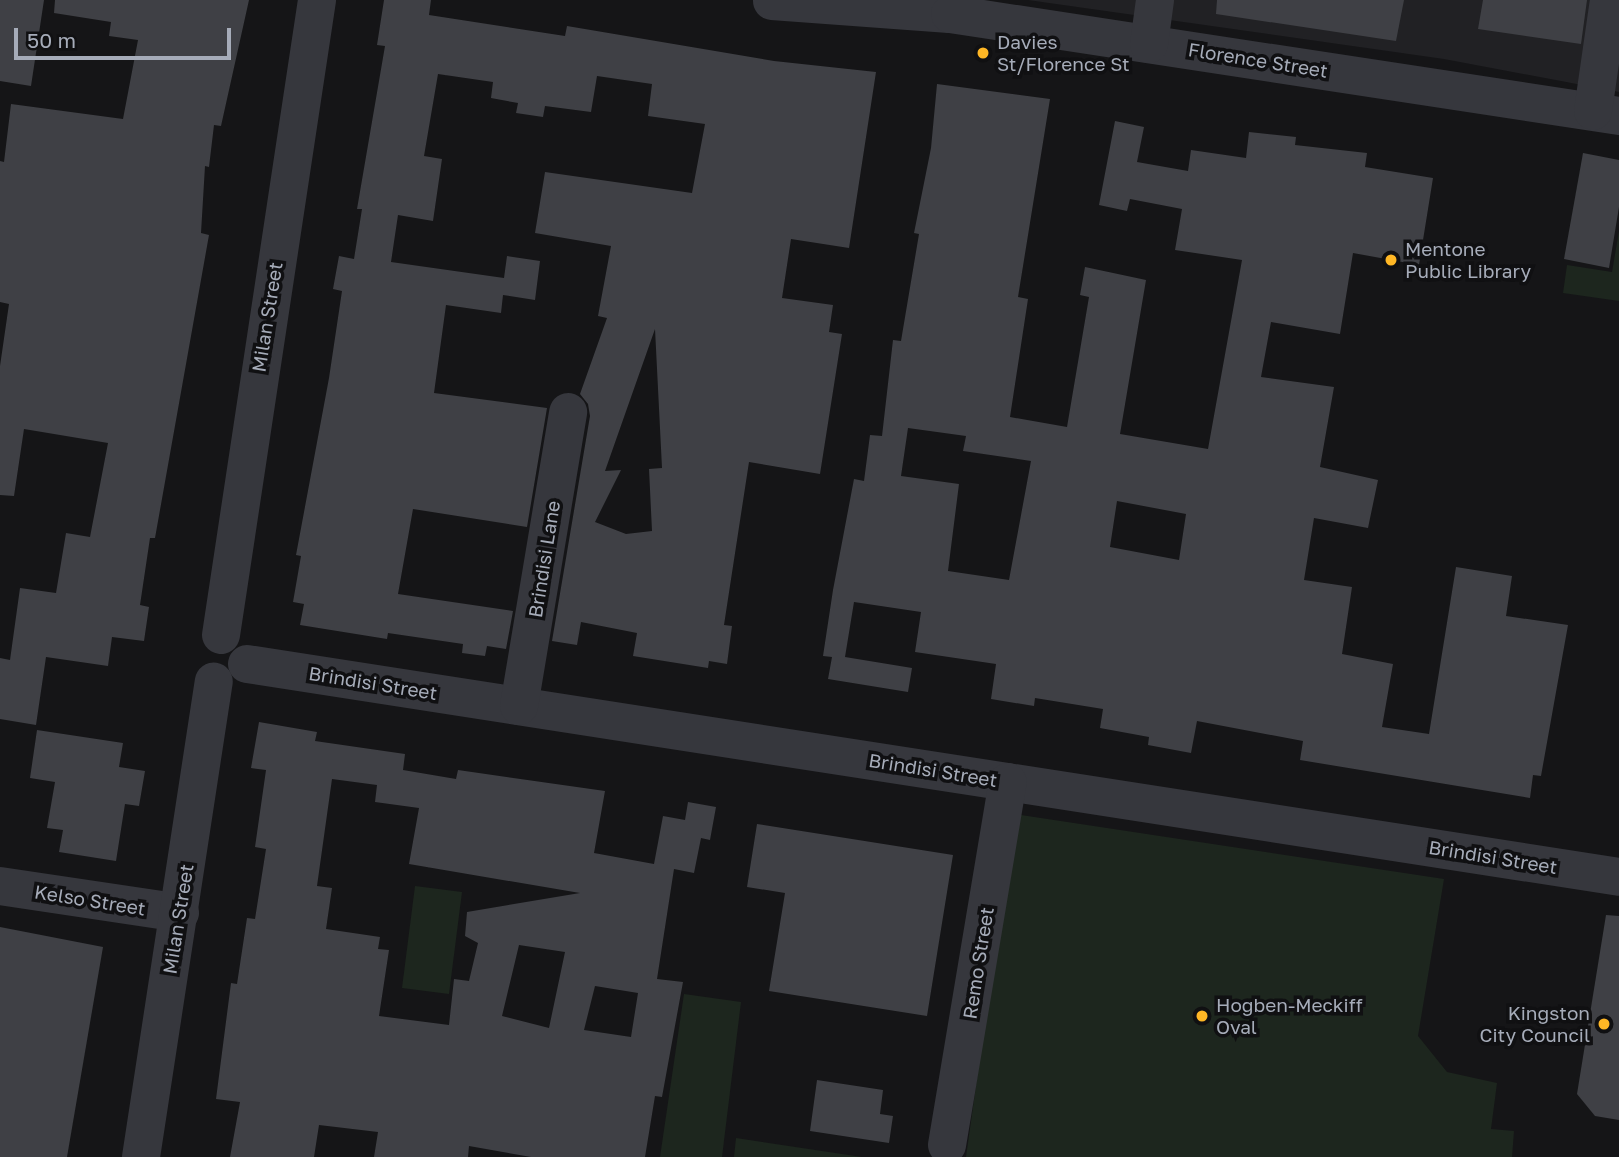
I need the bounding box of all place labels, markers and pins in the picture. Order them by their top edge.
place label: Davies St/Florence St [997,31,1130,75]
marker: Davies St/Florence St [975,45,991,61]
place label: Mentone Public Library [1405,238,1531,282]
marker: Mentone Public Library [1383,252,1399,268]
place label: Hogben-Meckiff Oval [1216,994,1363,1038]
place label: Kingston City Council [1480,1002,1590,1046]
marker: Hogben-Meckiff Oval [1194,1008,1210,1024]
marker: Kingston City Council [1596,1016,1612,1032]

